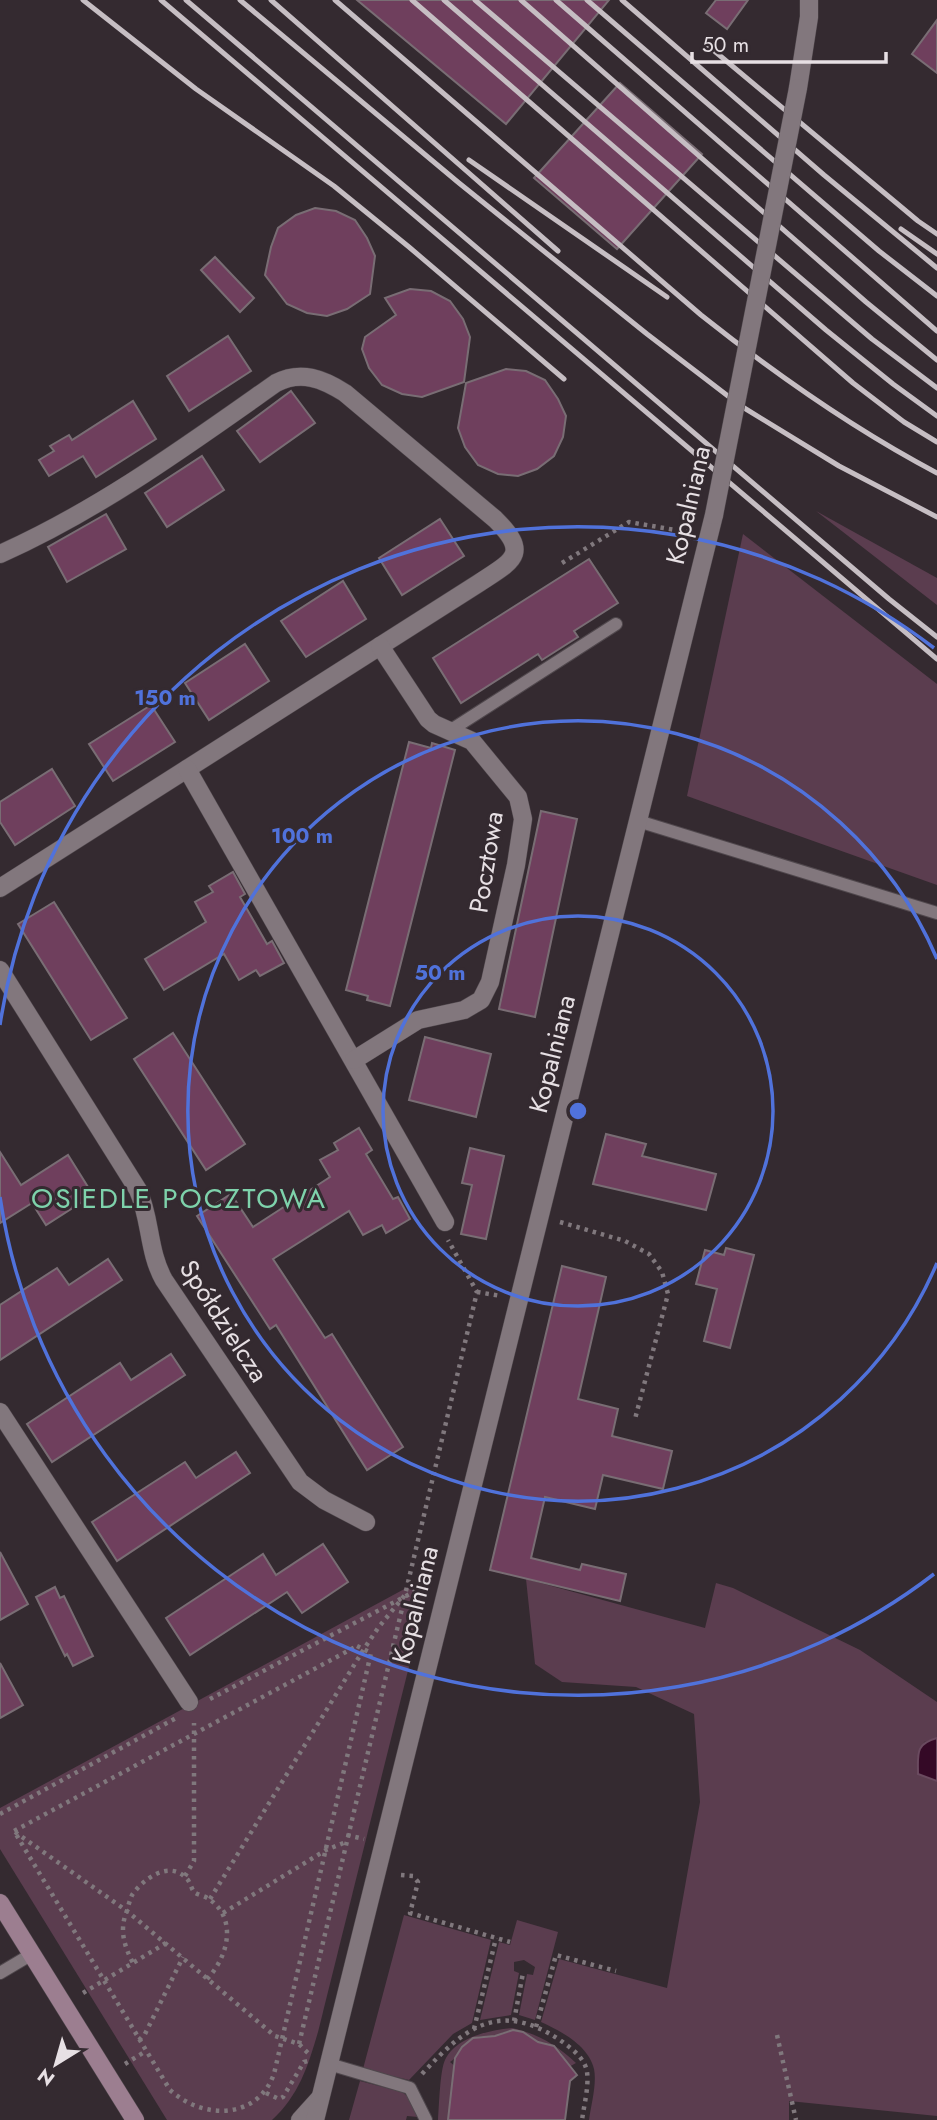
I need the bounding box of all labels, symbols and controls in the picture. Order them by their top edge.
scale bar [692,21,886,65]
text: 50 m [702,30,749,60]
street label: Kopalniana [656,442,720,568]
text: 150 m [134,683,196,713]
street label: Pocztowa [459,809,513,915]
text: 100 m [271,821,333,851]
text: 50 m [415,958,465,988]
street label: Kopalniana [519,991,585,1117]
centre of rings [566,1099,590,1123]
district label: OSIEDLE POCZTOWA [31,1178,327,1219]
street label: Spółdzielcza [170,1252,278,1390]
street label: Kopalniana [382,1542,448,1668]
north arrow [21,2029,91,2099]
text: N [32,2062,60,2093]

